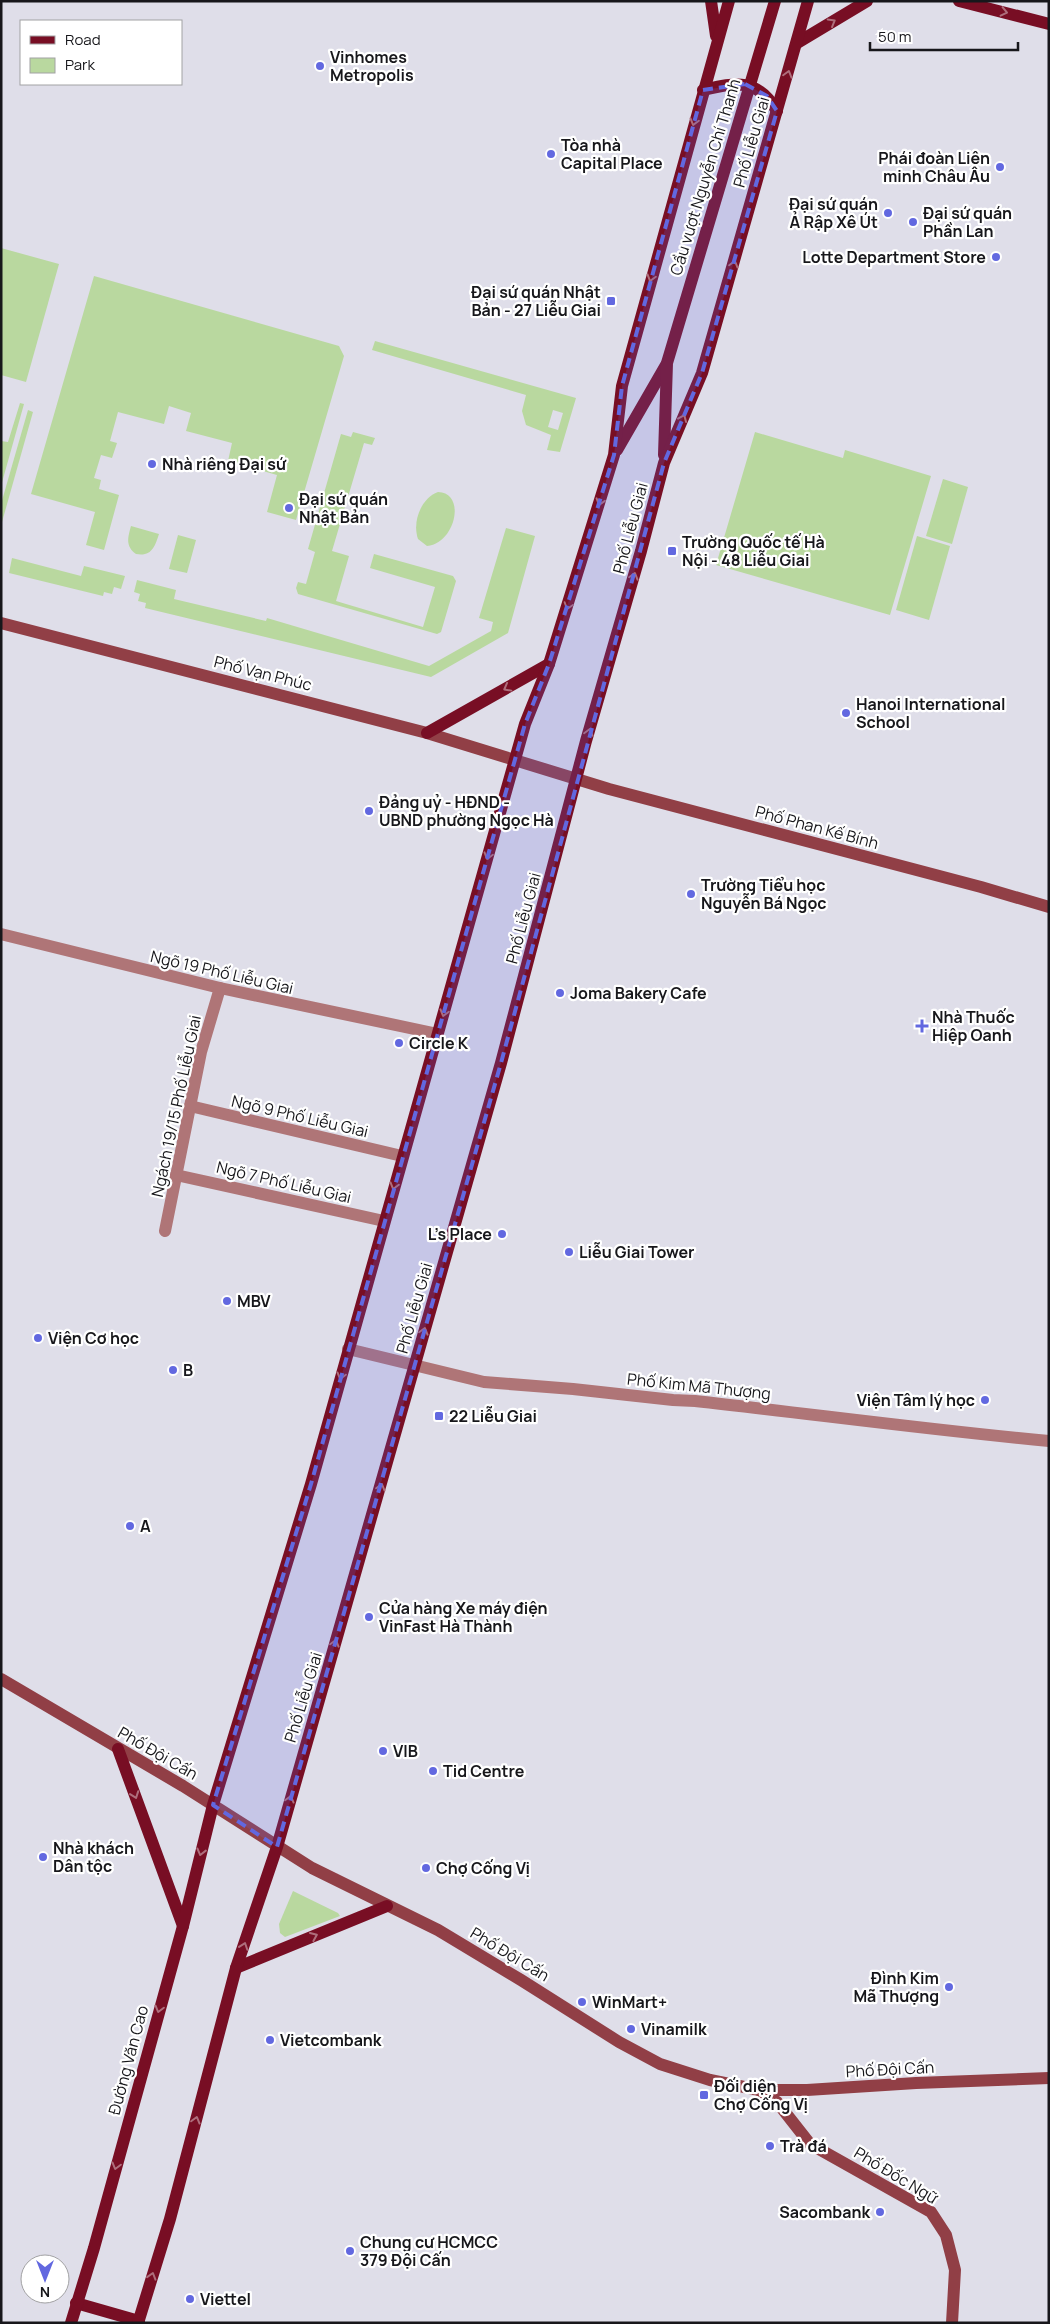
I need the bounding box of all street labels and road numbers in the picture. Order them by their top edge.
street label: Cầu vượt Nguyễn Chí Thanh [665,76,745,278]
street label: Phố Liễu Giai [728,94,774,190]
street label: Phố Liễu Giai [607,480,653,576]
street label: Phố Vạn Phúc [212,650,314,696]
street label: Phố Phan Kế Bính [753,800,881,854]
street label: Phố Liễu Giai [500,870,546,966]
street label: Ngõ 19 Phố Liễu Giai [148,945,296,999]
street label: Ngách 19/15 Phố Liễu Giai [146,1013,206,1199]
street label: Ngõ 9 Phố Liễu Giai [229,1090,371,1142]
street label: Ngõ 7 Phố Liễu Giai [214,1156,354,1208]
street label: Phố Liễu Giai [391,1260,437,1356]
street label: Phố Kim Mã Thượng [626,1368,772,1404]
street label: Phố Liễu Giai [279,1649,327,1745]
street label: Phố Đội Cấn [114,1721,202,1785]
street label: Phố Đội Cấn [466,1922,554,1986]
street label: Đường Văn Cao [103,2003,153,2117]
street label: Phố Đội Cấn [845,2056,935,2082]
street label: Phố Đốc Ngữ [850,2141,942,2209]

